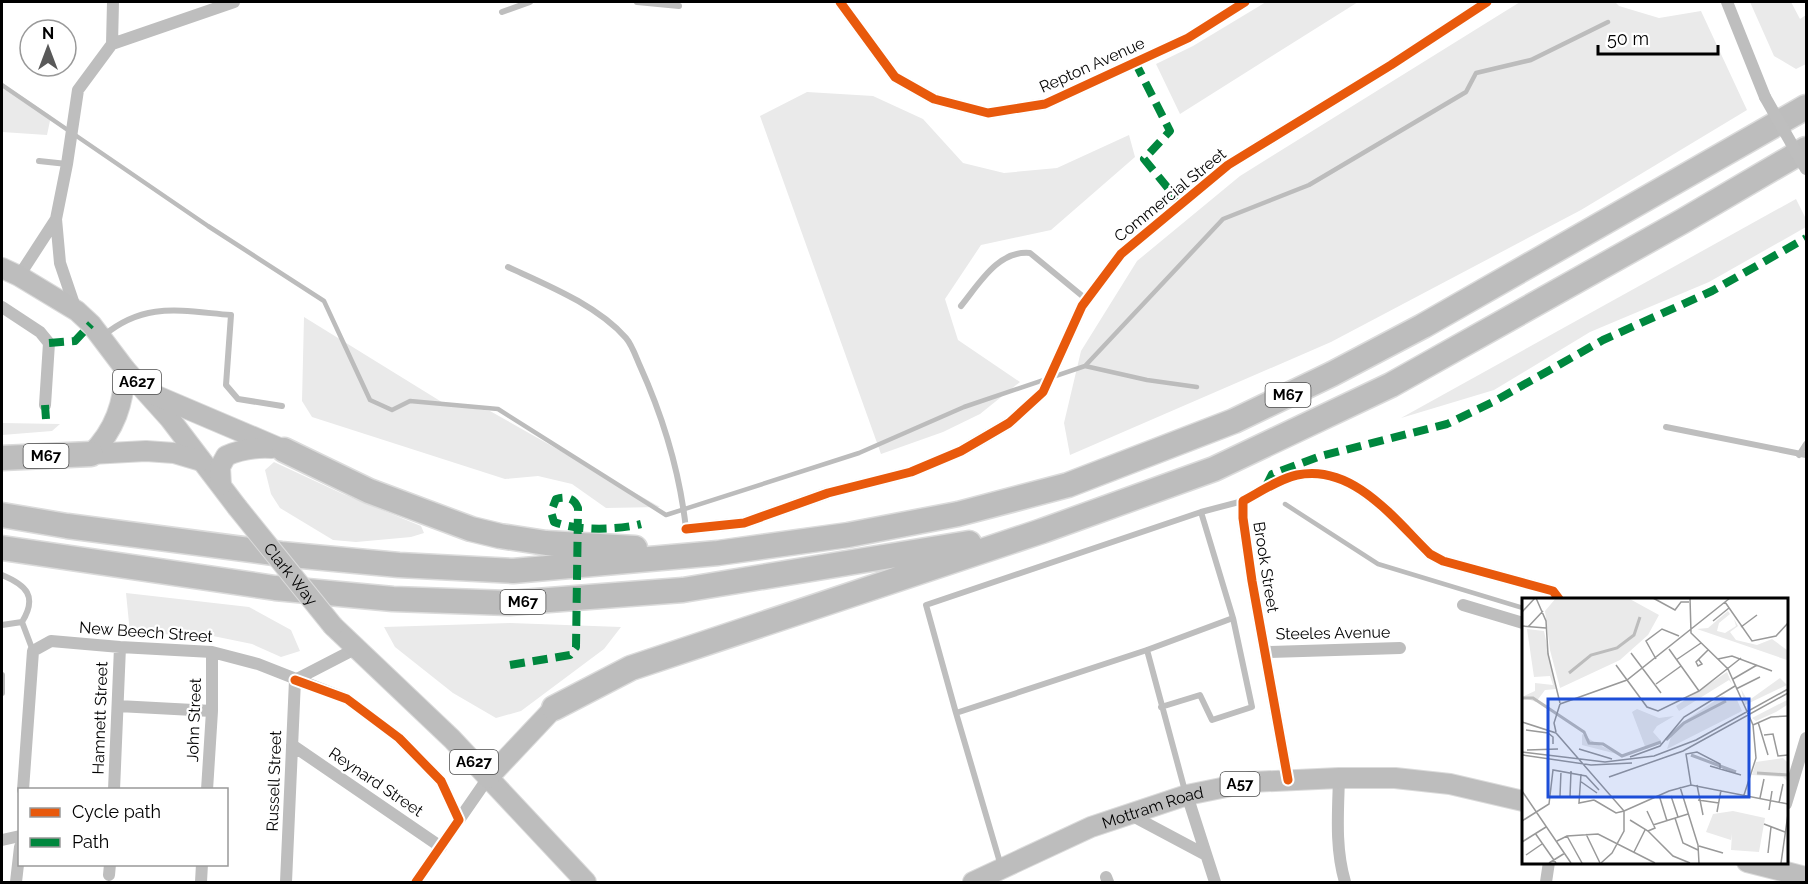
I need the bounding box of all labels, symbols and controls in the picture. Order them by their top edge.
north arrow [18,18,78,78]
scale bar [1598,18,1718,56]
text: N [42,24,54,43]
text: 50 m [1607,28,1649,49]
street label: Repton Avenue [1036,33,1148,97]
street label: Commercial Street [1110,144,1230,246]
road number: A627 [113,370,161,394]
road number: M67 [1266,383,1310,407]
road number: M67 [24,444,68,468]
street label: Brook Street [1249,520,1283,615]
street label: Clark Way [260,539,322,609]
road number: M67 [500,590,546,614]
inset map [1522,598,1787,863]
street label: New Beech Street [78,618,214,646]
street label: Steeles Avenue [1275,622,1391,644]
street label: Hamnett Street [89,661,111,775]
street label: John Street [183,677,205,762]
street label: Russell Street [263,729,285,832]
street label: Reynard Street [325,743,427,821]
road number: A627 [450,750,498,774]
road number: A57 [1220,772,1260,796]
street label: Mottram Road [1099,782,1205,832]
legend [18,788,228,866]
text: Cycle path [72,801,161,822]
text: Path [72,831,109,852]

